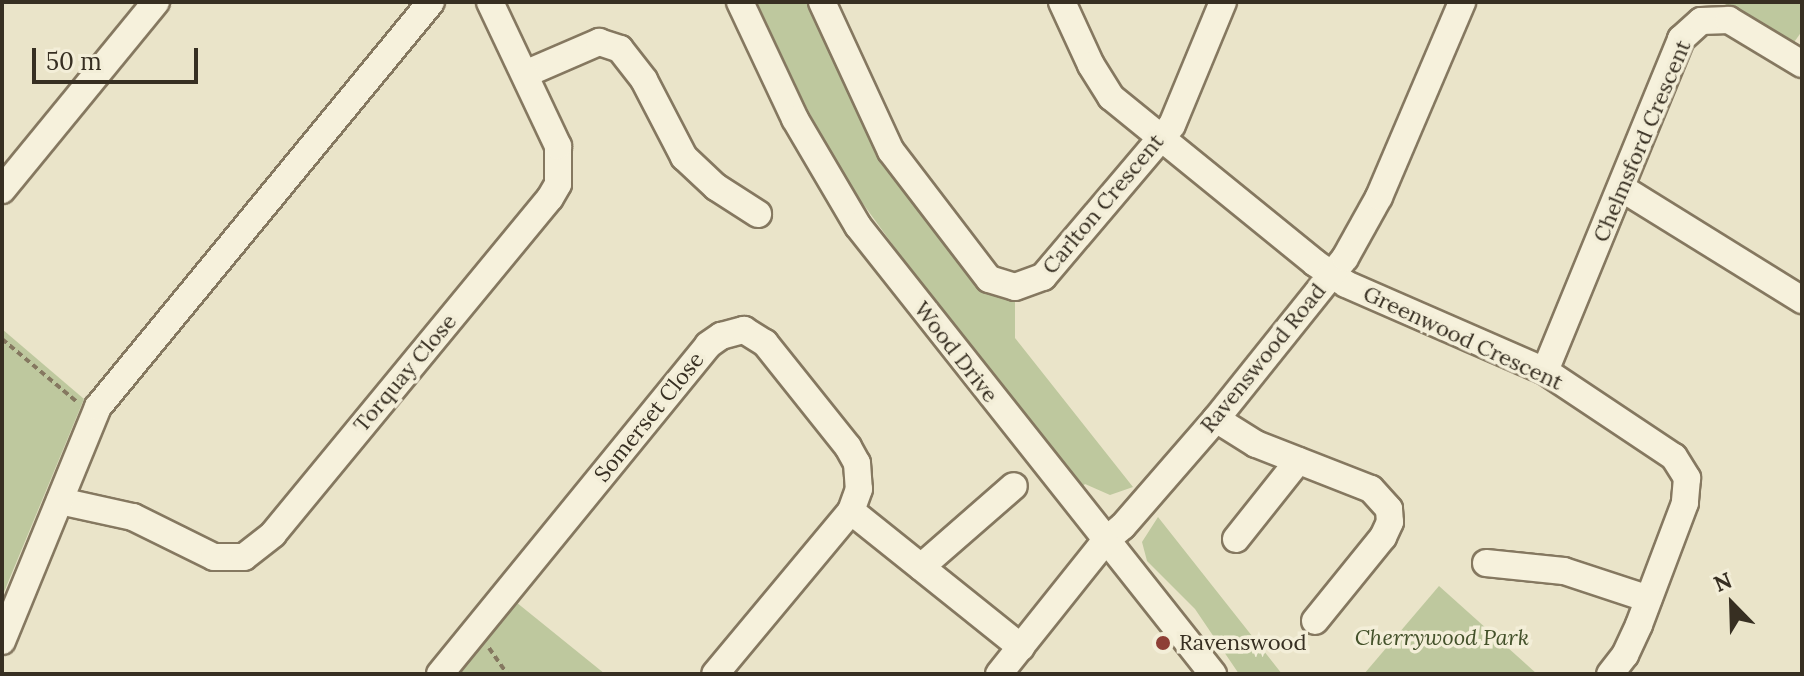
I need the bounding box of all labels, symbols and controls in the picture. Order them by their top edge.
scale bar [36,32,202,82]
street label: Chelmsford Crescent [1587,36,1697,246]
text: 50 m [46,46,102,77]
street label: Carlton Crescent [1037,129,1169,279]
street label: Ravenswood Road [1195,278,1331,438]
street label: Greenwood Crescent [1359,280,1567,396]
street label: Wood Drive [908,296,1004,408]
street label: Torquay Close [348,309,462,437]
street label: Somerset Close [589,347,709,487]
north arrow [1692,564,1772,644]
text: N [1709,566,1736,598]
park label: Cherrywood Park [1355,625,1529,651]
place label: Ravenswood [1179,630,1307,656]
marker: Ravenswood [1154,634,1172,652]

